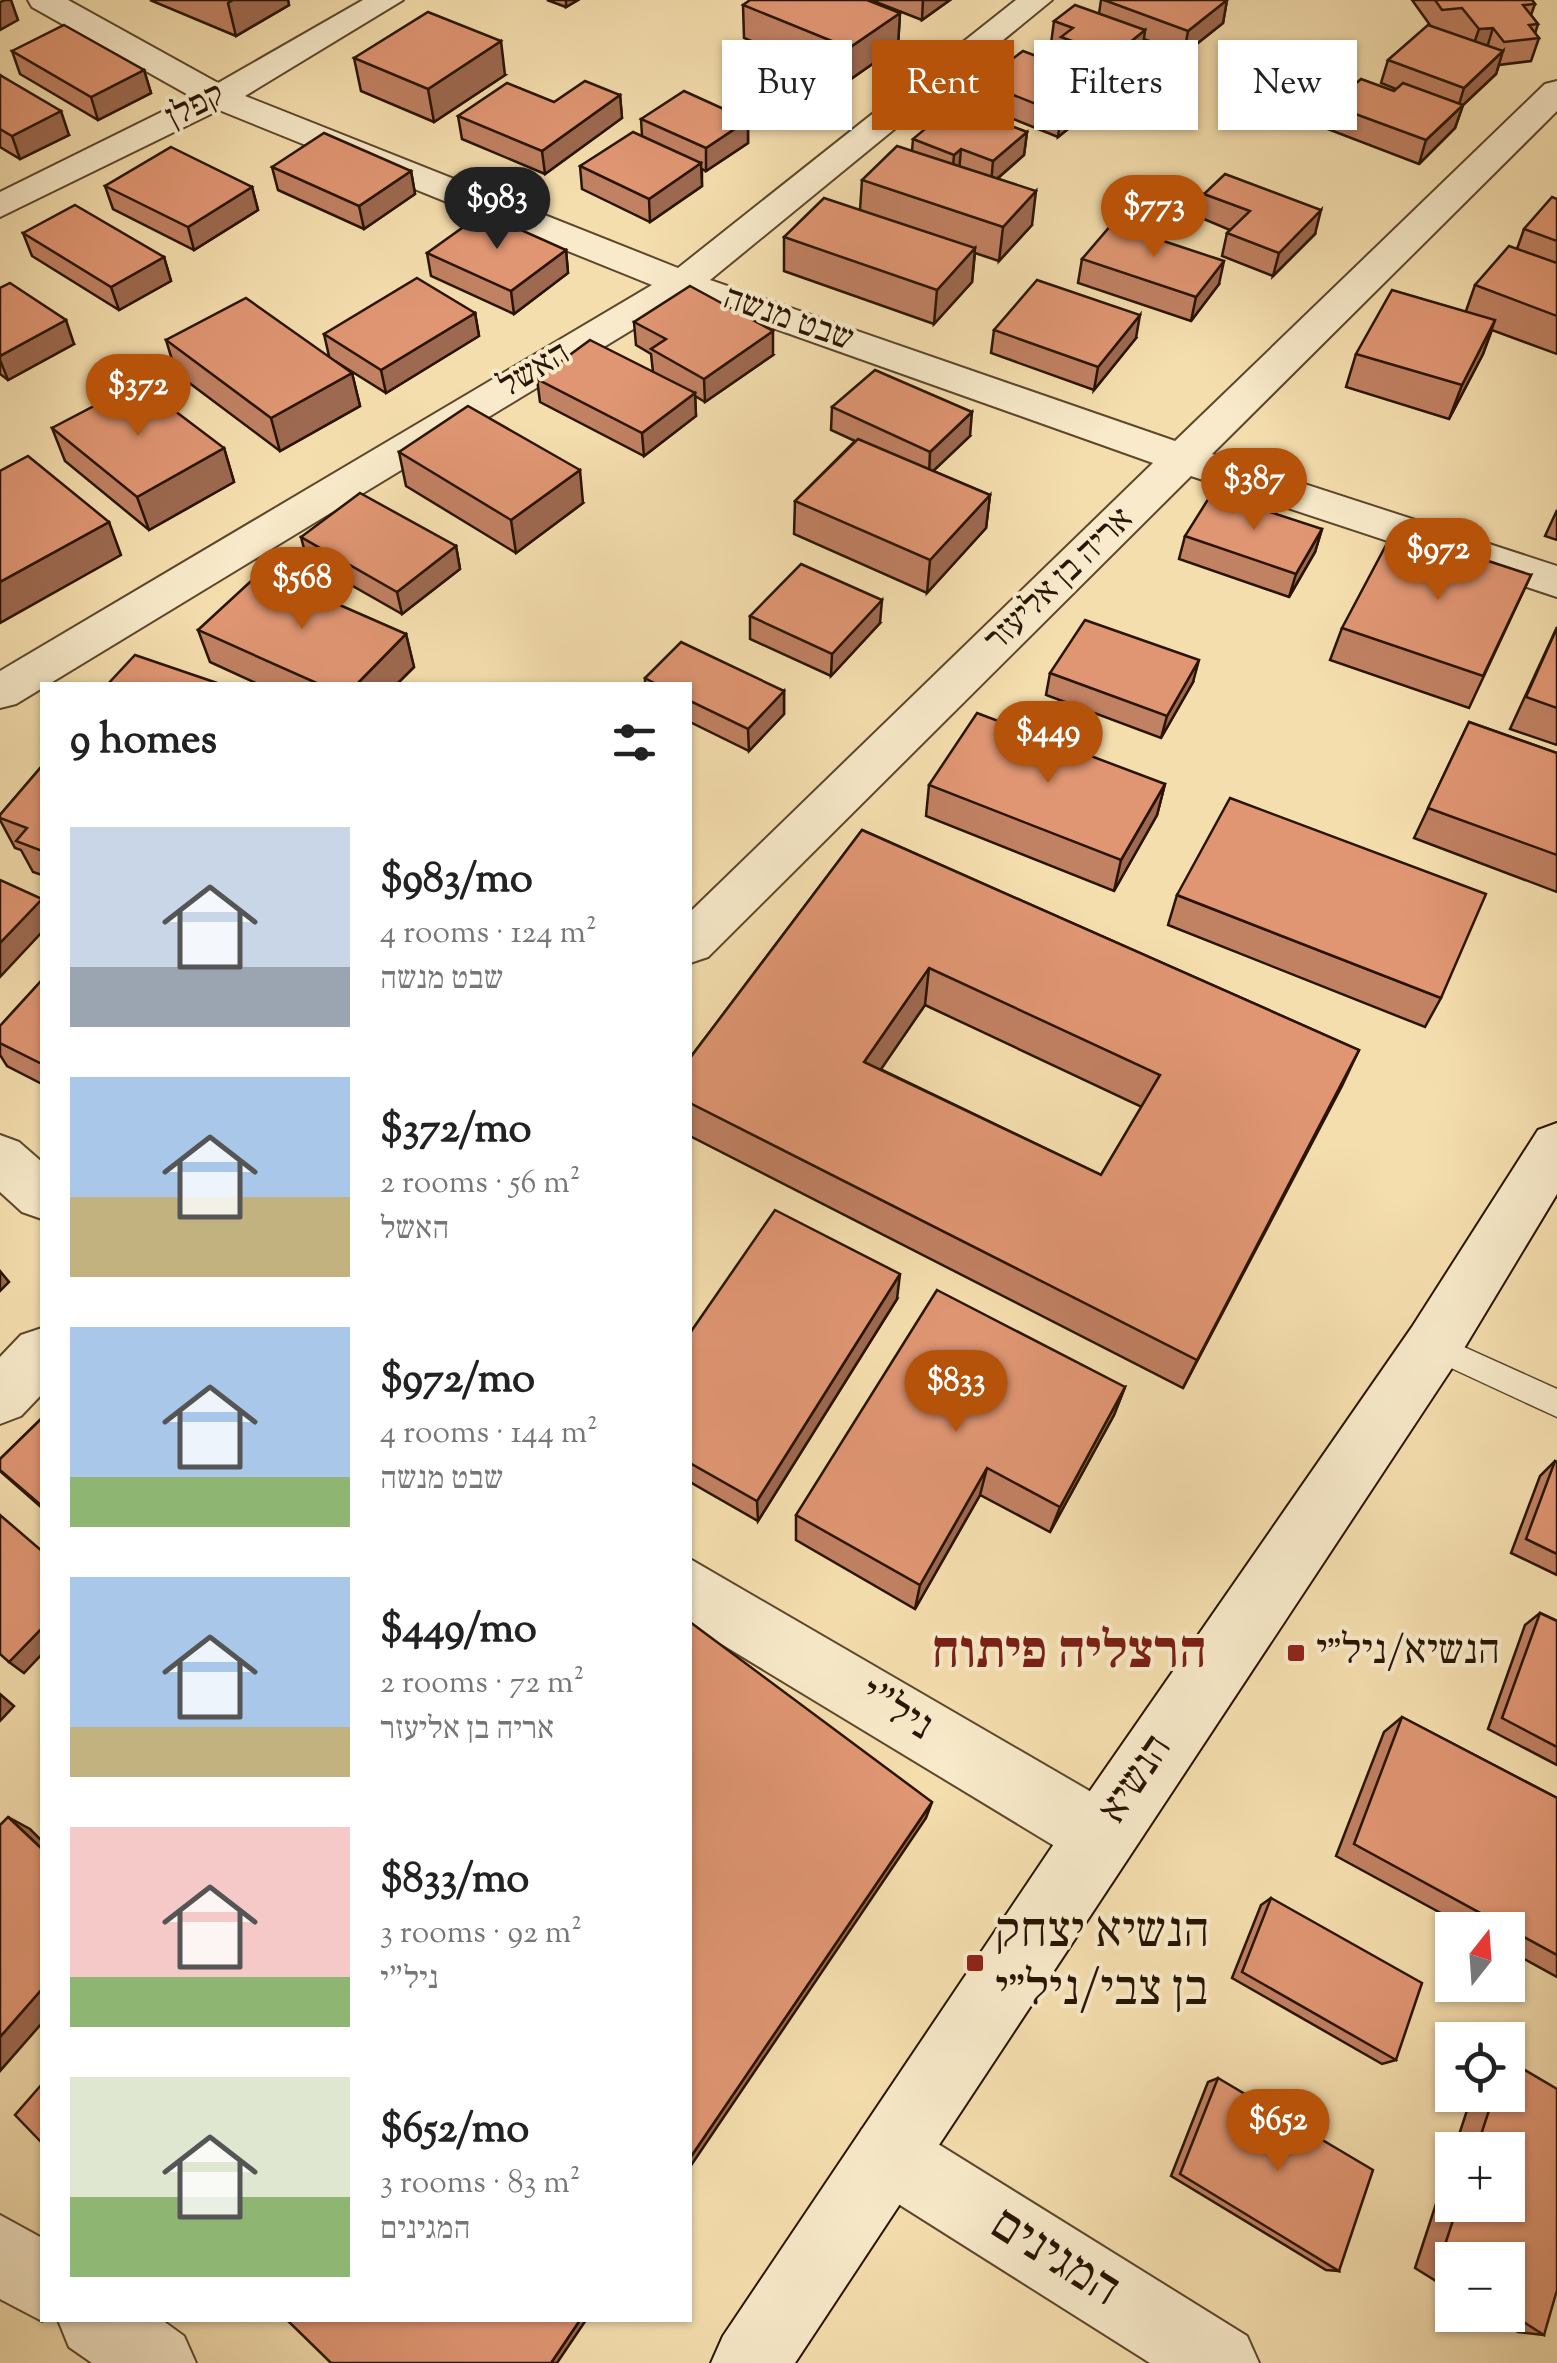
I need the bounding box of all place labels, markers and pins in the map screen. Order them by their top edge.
pin: $983 [438,167,556,252]
pin: $773 [1095,175,1213,260]
pin: $372 [79,354,197,439]
pin: $387 [1195,448,1313,533]
pin: $972 [1379,518,1497,603]
pin: $568 [243,547,361,632]
pin: $449 [989,701,1107,786]
pin: $833 [897,1350,1015,1435]
place label: הנשיא/ניל״י [1316,1623,1500,1683]
marker: הנשיא/ניל״י [1285,1642,1307,1664]
place label: הנשיא יצחק בן צבי/ניל״י [995,1898,1209,2028]
marker: הנשיא יצחק בן צבי/ניל״י [964,1952,986,1974]
pin: $652 [1219,2089,1337,2174]

